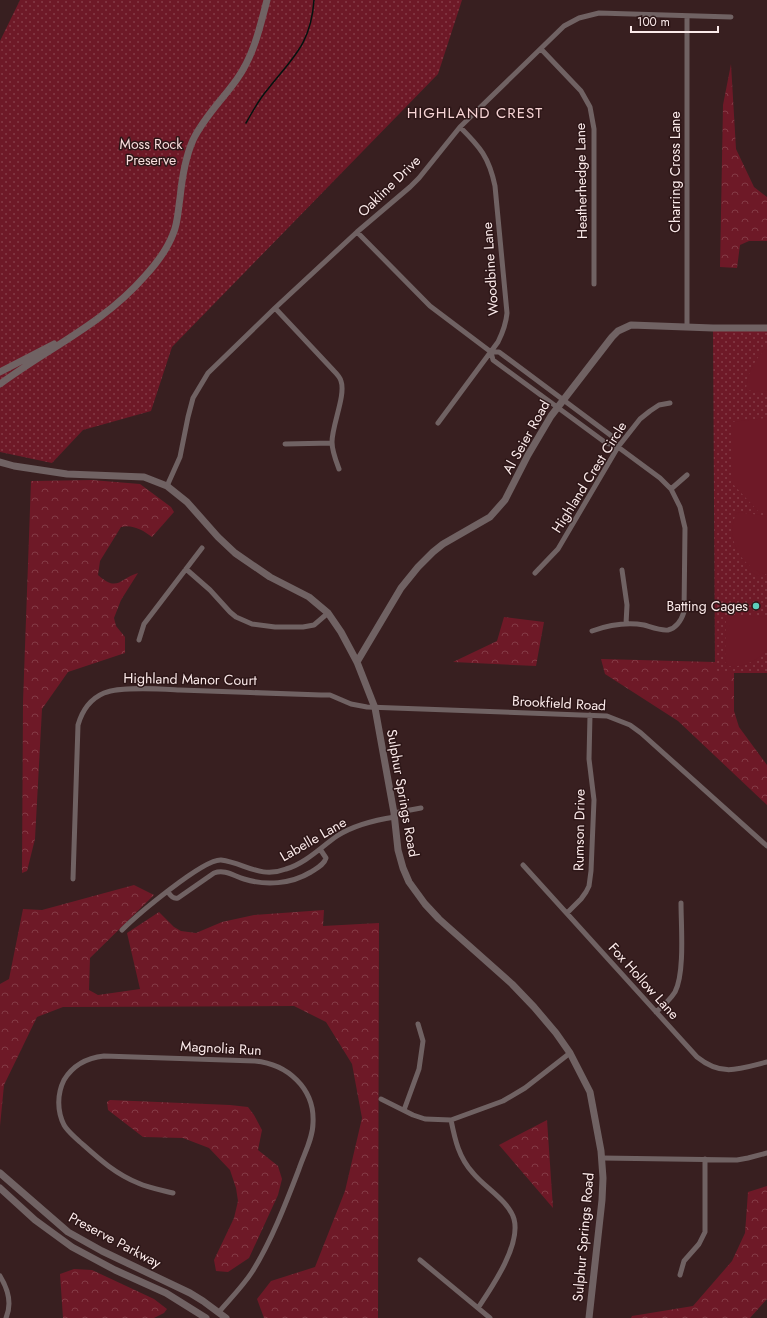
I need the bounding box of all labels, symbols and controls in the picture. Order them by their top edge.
scale bar [631,8,718,34]
text: 100 m [637,13,670,31]
district label: HIGHLAND CREST [407,102,543,124]
street label: Charring Cross Lane [665,111,685,233]
street label: Heatherhedge Lane [570,123,592,239]
park label: Moss Rock Preserve [120,134,183,170]
street label: Oakline Drive [353,151,425,221]
street label: Woodbine Lane [477,221,503,317]
street label: Al Seier Road [497,396,555,478]
street label: Highland Crest Circle [547,417,631,537]
place label: Batting Cages [666,596,748,616]
marker: Batting Cages [751,601,761,611]
street label: Highland Manor Court [123,668,257,690]
street label: Brookfield Road [511,691,607,715]
street label: Sulphur Springs Road [382,728,424,858]
street label: Rumson Drive [568,789,590,871]
street label: Labelle Lane [276,812,350,866]
street label: Fox Hollow Lane [604,938,684,1024]
street label: Magnolia Run [180,1036,262,1060]
street label: Sulphur Springs Road [567,1172,599,1302]
street label: Preserve Parkway [65,1207,166,1273]

